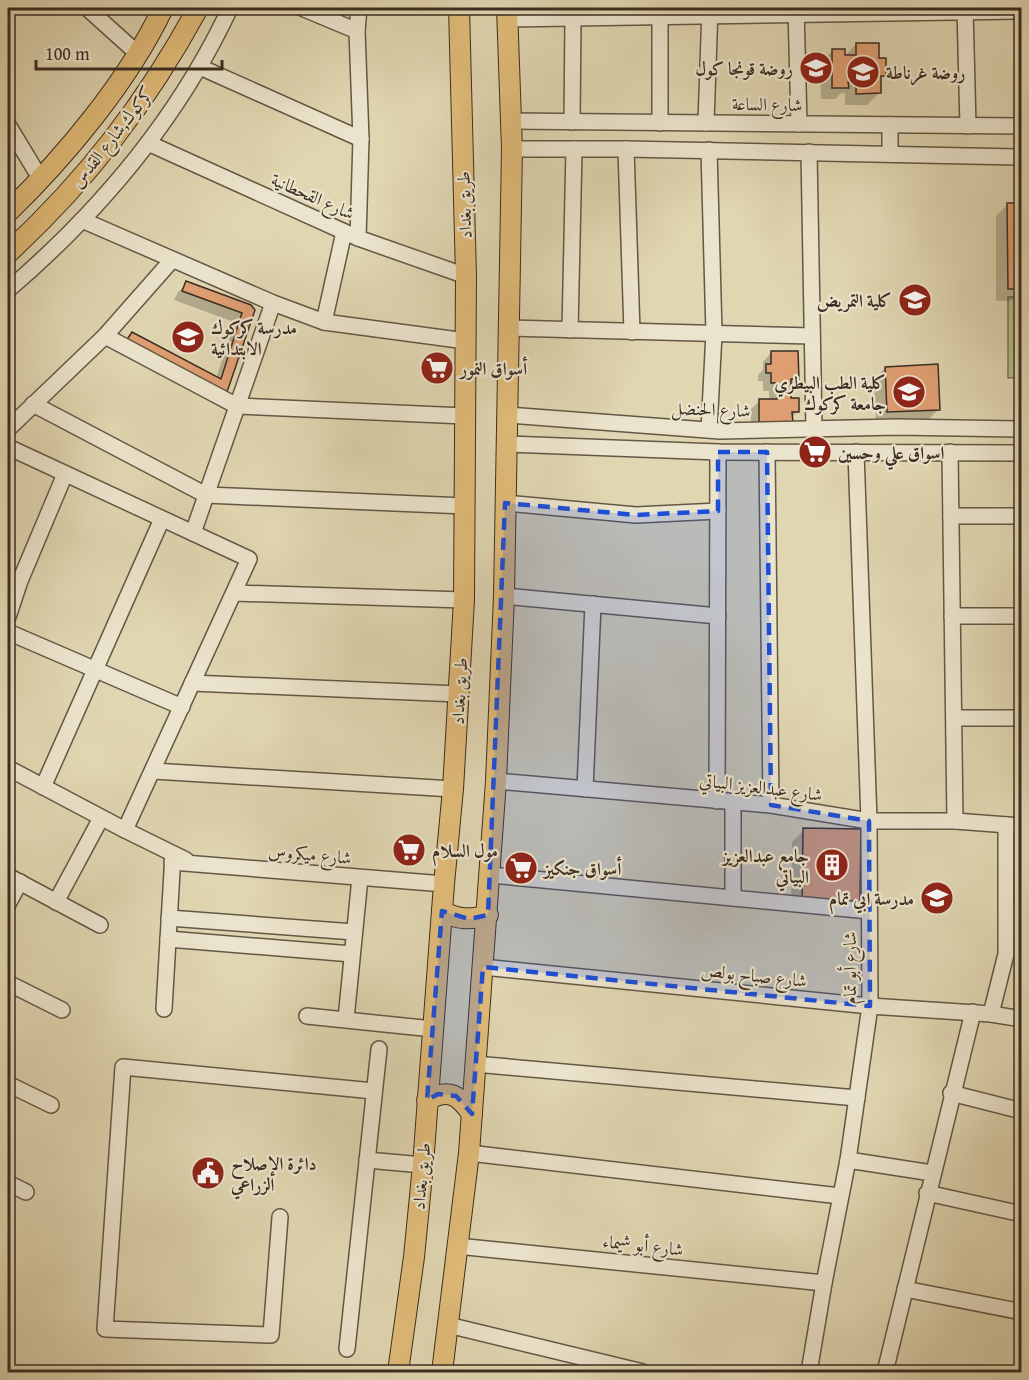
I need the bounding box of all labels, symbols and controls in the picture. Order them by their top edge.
scale bar [36,33,222,71]
text: 100 m [45,40,90,67]
school or university icon: روضة قونجا كول [798,50,834,86]
school or university icon: روضة غرناطة [845,54,881,90]
place label: روضة قونجا كول [695,55,793,82]
place label: روضة غرناطة [886,59,965,86]
street label: كركوك,شارع القدس [64,81,162,195]
street label: شارع الساعة [732,90,802,120]
street label: شارع القحطانية [266,166,359,228]
street label: طريق بغداد [449,171,479,239]
school or university icon: كلية التمريض [897,282,933,318]
place label: كلية التمريض [817,287,892,314]
place label: مدرسة كركوك الابتدائية [211,314,297,362]
school or university icon: مدرسة كركوك الابتدائية [170,319,206,355]
supermarket icon: أسواق النمور [419,350,455,386]
place label: أسواق النمور [458,355,528,382]
place label: كلية الطب البيطري جامعة كركوك [774,369,886,417]
school or university icon: كلية الطب البيطري جامعة كركوك [891,374,927,410]
street label: شارع الحنضل [671,394,751,426]
supermarket icon: اسواق علي وحسين [797,434,833,470]
place label: اسواق علي وحسين [838,439,944,471]
street label: طريق بغداد [444,657,474,725]
street label: شارع عبدالعزيز البياتي [698,766,824,810]
supermarket icon: مول السلام [391,832,427,868]
street label: شارع ميكروس [267,837,353,873]
place label: مول السلام [432,837,498,867]
place label: جامع عبدالعزيز البياتي [721,842,809,892]
building icon: جامع عبدالعزيز البياتي [814,847,850,883]
supermarket icon: أسواق جنكيز [503,850,539,886]
place label: أسواق جنكيز [542,855,622,882]
school or university icon: مدرسة ابي تمام [919,880,955,916]
place label: مدرسة ابي تمام [829,885,914,915]
street label: شارع أبو تمام [836,931,866,1005]
street label: شارع صباح بولص [699,956,808,997]
street label: طريق بغداد [405,1141,437,1211]
place label: دائرة الإصلاح الزراعي [230,1150,317,1200]
public building icon: دائرة الإصلاح الزراعي [190,1155,226,1191]
street label: شارع أبو شيماء [601,1227,685,1265]

